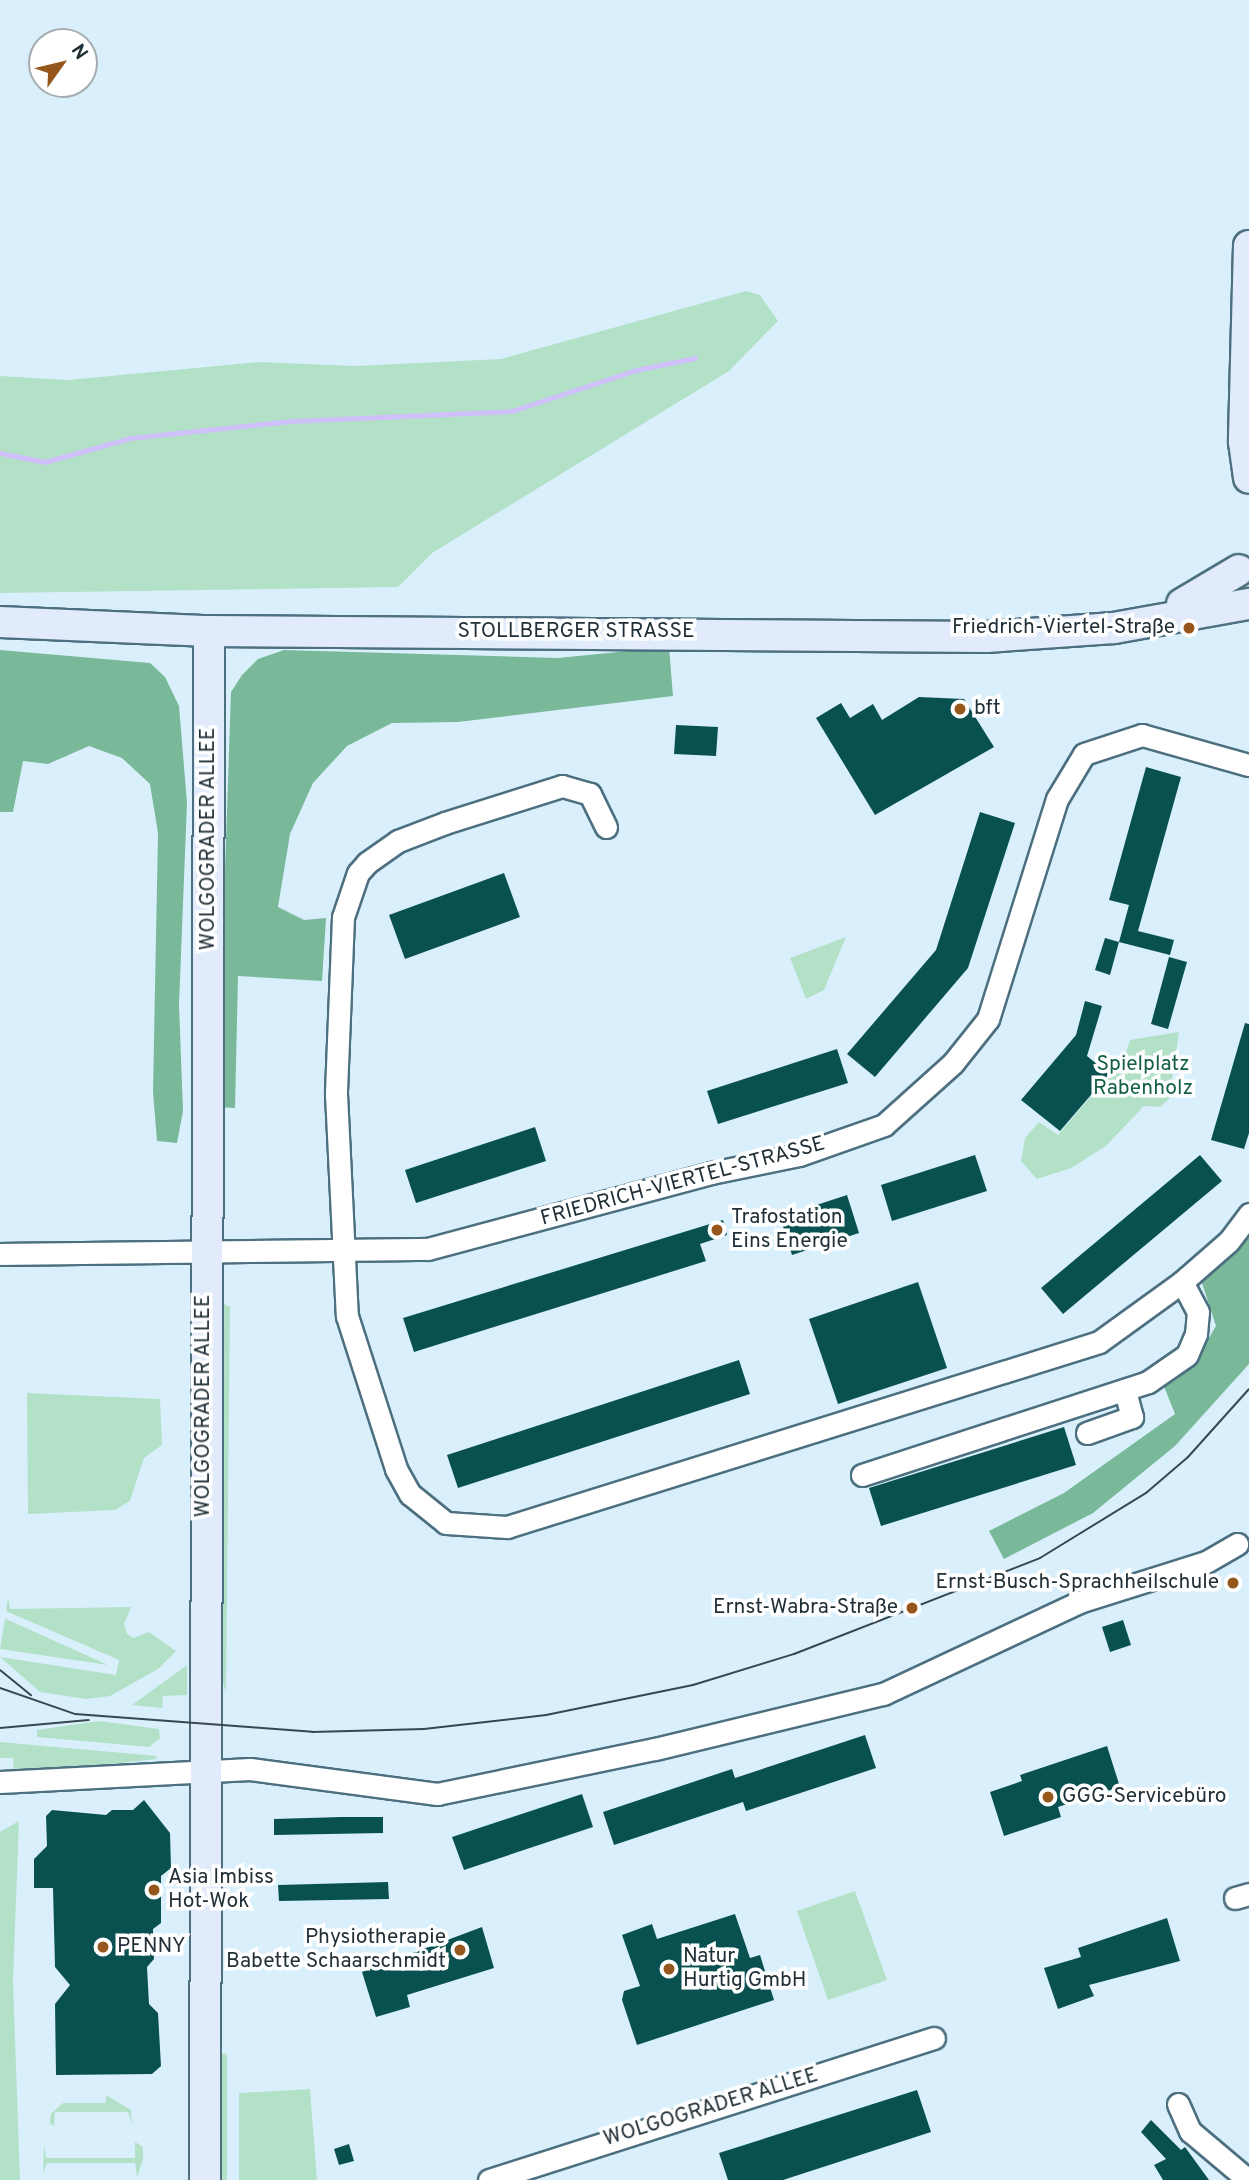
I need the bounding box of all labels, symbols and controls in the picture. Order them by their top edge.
north arrow [28,28,98,98]
text: N [65,40,93,65]
place label: Friedrich-Viertel-Straße [952,615,1175,641]
street label: STOLLBERGER STRASSE [457,619,695,645]
marker: Friedrich-Viertel-Straße [1181,620,1197,636]
place label: bft [974,696,1001,722]
marker: bft [952,701,968,717]
street label: WOLGOGRADER ALLEE [196,727,222,951]
park label: Spielplatz Rabenholz [1093,1052,1193,1102]
street label: FRIEDRICH-VIERTEL-STRASSE [538,1132,828,1232]
place label: Trafostation Eins Energie [731,1205,848,1255]
marker: Trafostation Eins Energie [709,1222,725,1238]
street label: WOLGOGRADER ALLEE [191,1294,217,1518]
place label: Ernst-Busch-Sprachheilschule [936,1570,1219,1596]
marker: Ernst-Busch-Sprachheilschule [1225,1575,1241,1591]
place label: Ernst-Wabra-Straße [713,1595,898,1621]
marker: Ernst-Wabra-Straße [904,1600,920,1616]
place label: GGG-Servicebüro [1062,1784,1227,1810]
marker: GGG-Servicebüro [1040,1789,1056,1805]
place label: Asia Imbiss Hot-Wok [168,1865,274,1915]
marker: Asia Imbiss Hot-Wok [146,1882,162,1898]
place label: Physiotherapie Babette Schaarschmidt [226,1925,446,1975]
place label: PENNY [117,1934,185,1960]
marker: PENNY [95,1939,111,1955]
marker: Physiotherapie Babette Schaarschmidt [452,1942,468,1958]
place label: Natur Hurtig GmbH [683,1944,807,1994]
marker: Natur Hurtig GmbH [661,1961,677,1977]
street label: WOLGOGRADER ALLEE [600,2063,822,2153]

